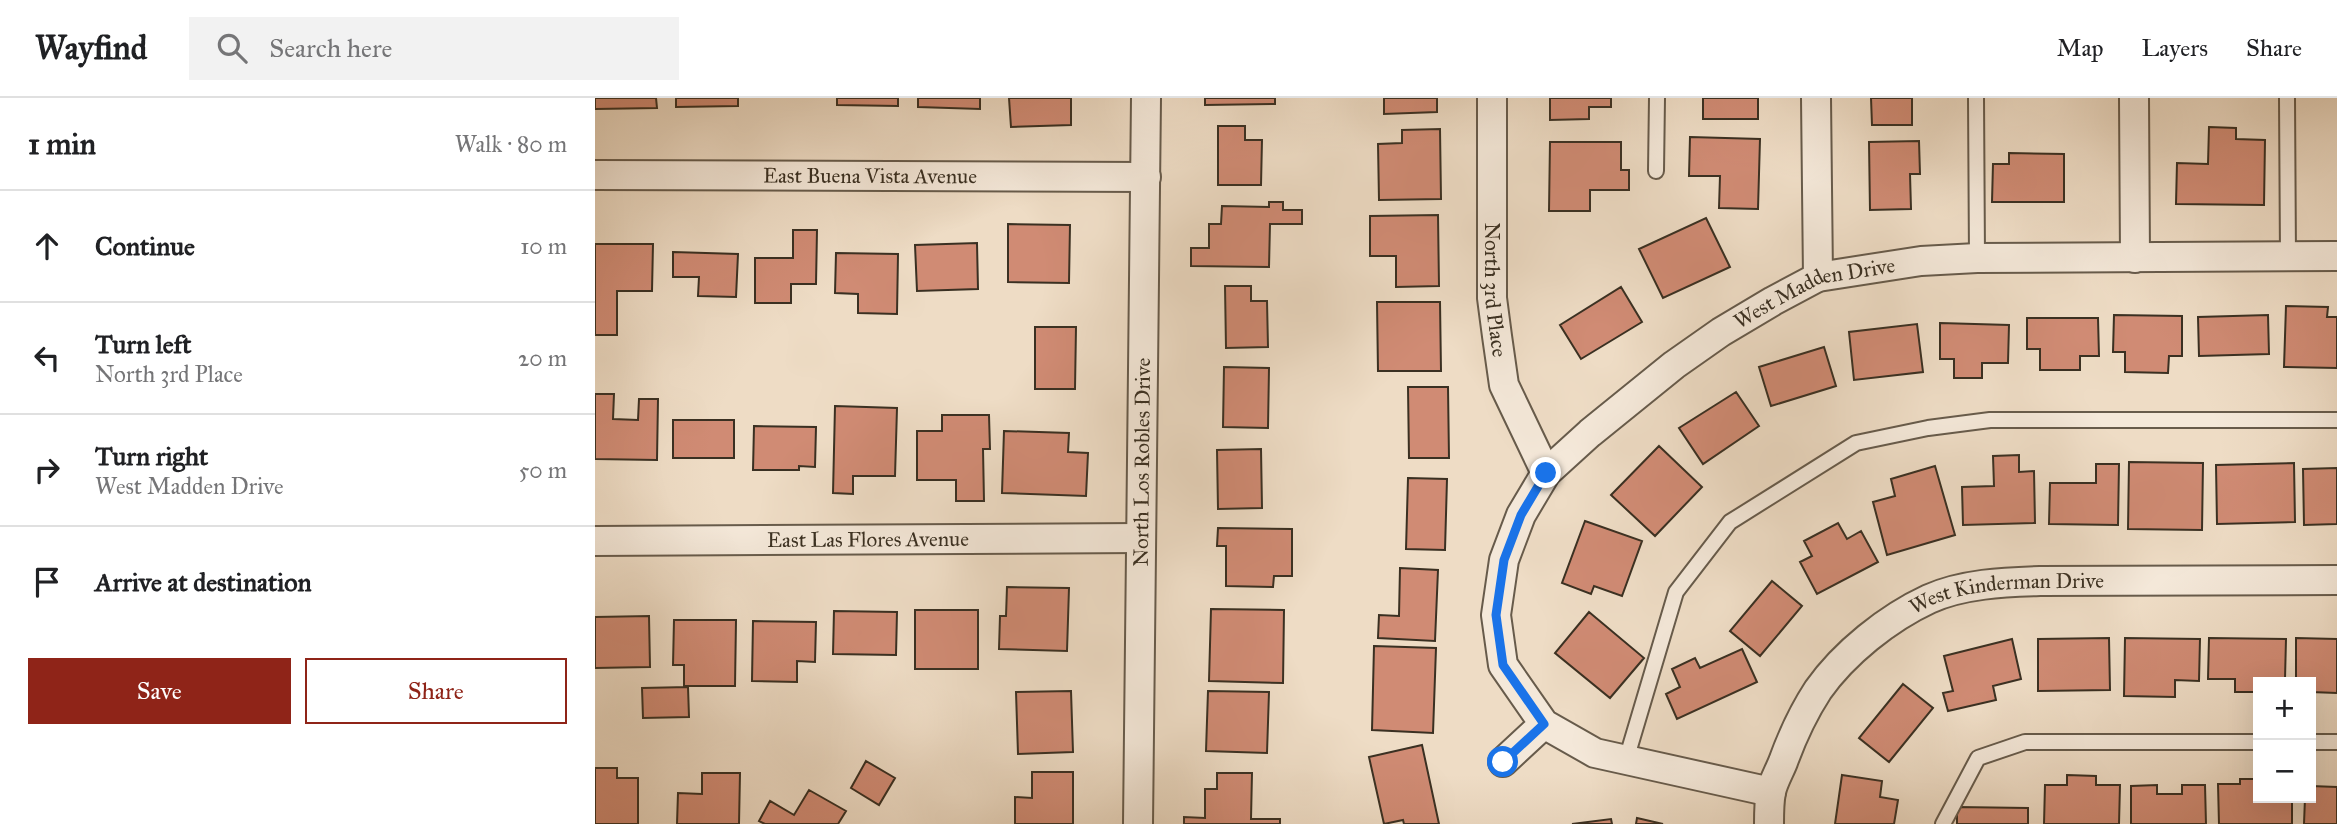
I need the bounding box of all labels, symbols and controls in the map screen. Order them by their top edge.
search box [189,17,679,80]
text: Wayfind [35,28,147,68]
icon: search [213,29,251,67]
text: Search here [269,32,392,64]
text: Map [2057,33,2104,63]
text: Layers [2142,33,2208,63]
text: Share [2246,33,2302,63]
text: 1 min [28,126,96,162]
text: Walk · 80 m [455,130,567,158]
street label: East Buena Vista Avenue [763,163,977,189]
street label: North 3rd Place [1479,222,1513,359]
icon: ahead [28,227,66,265]
text: Continue [95,230,195,262]
text: 10 m [520,232,567,260]
street label: West Madden Drive [1729,252,1897,334]
text: Turn left [95,328,191,360]
icon: left [28,339,66,377]
text: 20 m [518,344,567,372]
street label: North Los Robles Drive [1128,357,1156,567]
text: North 3rd Place [95,360,243,388]
text: Turn right [95,440,208,472]
icon: right [28,451,66,489]
text: 50 m [519,456,567,484]
route end [1530,457,1561,488]
text: West Madden Drive [95,472,284,500]
street label: East Las Flores Avenue [767,526,969,553]
icon: arrive [28,563,66,601]
text: Arrive at destination [95,566,312,598]
street label: West Kinderman Drive [1905,568,2104,620]
button: Save [28,658,291,724]
button: Share [305,658,567,724]
map controls [2253,677,2316,803]
button: + [2253,677,2316,740]
button: − [2253,740,2316,803]
route start [1487,746,1518,777]

